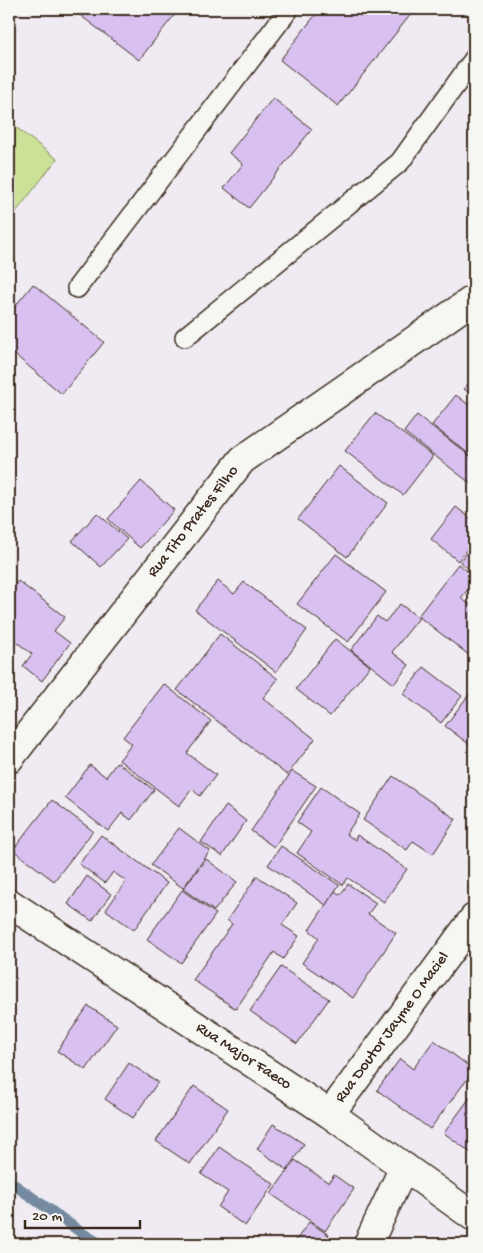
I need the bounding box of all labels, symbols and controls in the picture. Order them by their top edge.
street label: Rua Tito Prates Filho [144,462,244,582]
street label: Rua Doutor Jayme O Maciel [332,949,454,1107]
street label: Rua Major Faeco [192,1019,294,1095]
scale bar [25,1198,140,1230]
text: 20 m [32,1208,62,1226]

